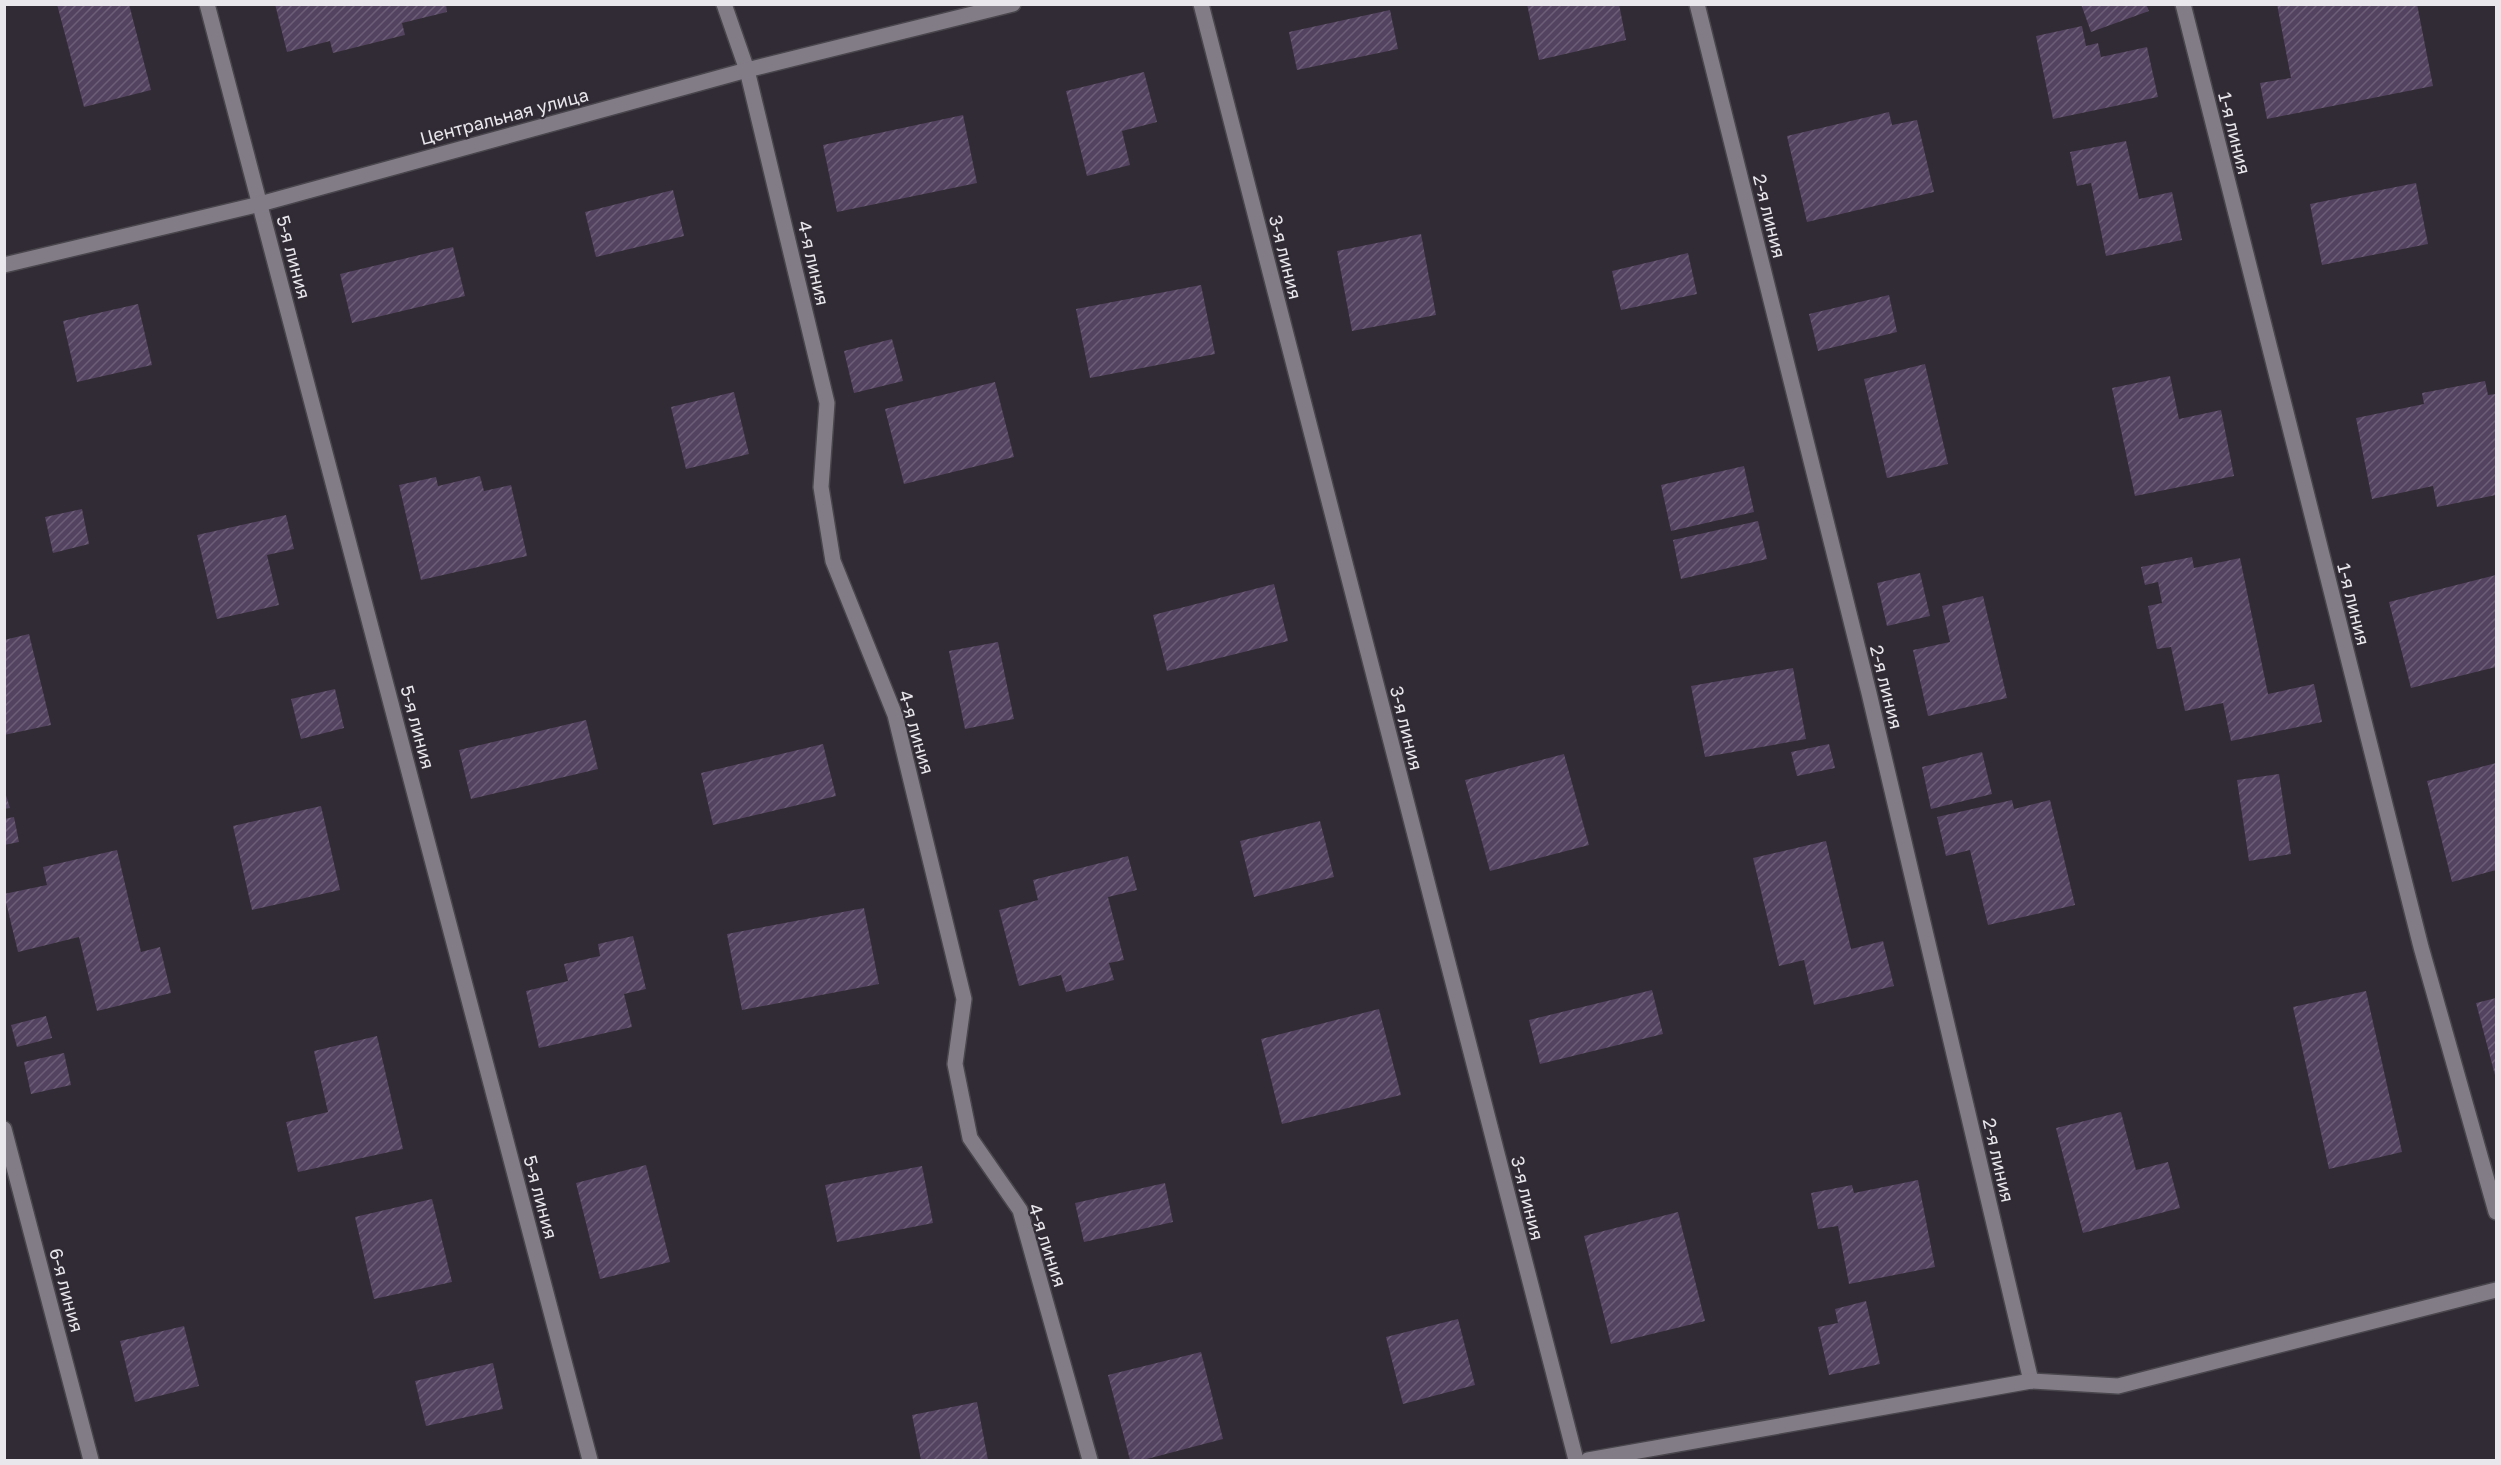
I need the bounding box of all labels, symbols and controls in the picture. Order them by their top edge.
street label: Центральная улица [417,83,591,149]
street label: 1-я линия [2214,90,2256,176]
street label: 2-я линия [1749,172,1791,260]
street label: 5-я линия [272,213,316,301]
street label: 3-я линия [1265,213,1307,301]
street label: 4-я линия [794,218,834,308]
street label: 1-я линия [2333,561,2375,647]
street label: 2-я линия [1866,643,1908,731]
street label: 5-я линия [396,683,440,771]
street label: 3-я линия [1386,684,1428,772]
street label: 4-я линия [895,687,939,777]
street label: 2-я линия [1979,1116,2019,1204]
street label: 5-я линия [519,1153,563,1241]
street label: 3-я линия [1507,1154,1549,1242]
street label: 4-я линия [1024,1201,1072,1289]
street label: 6-я линия [45,1246,89,1334]

